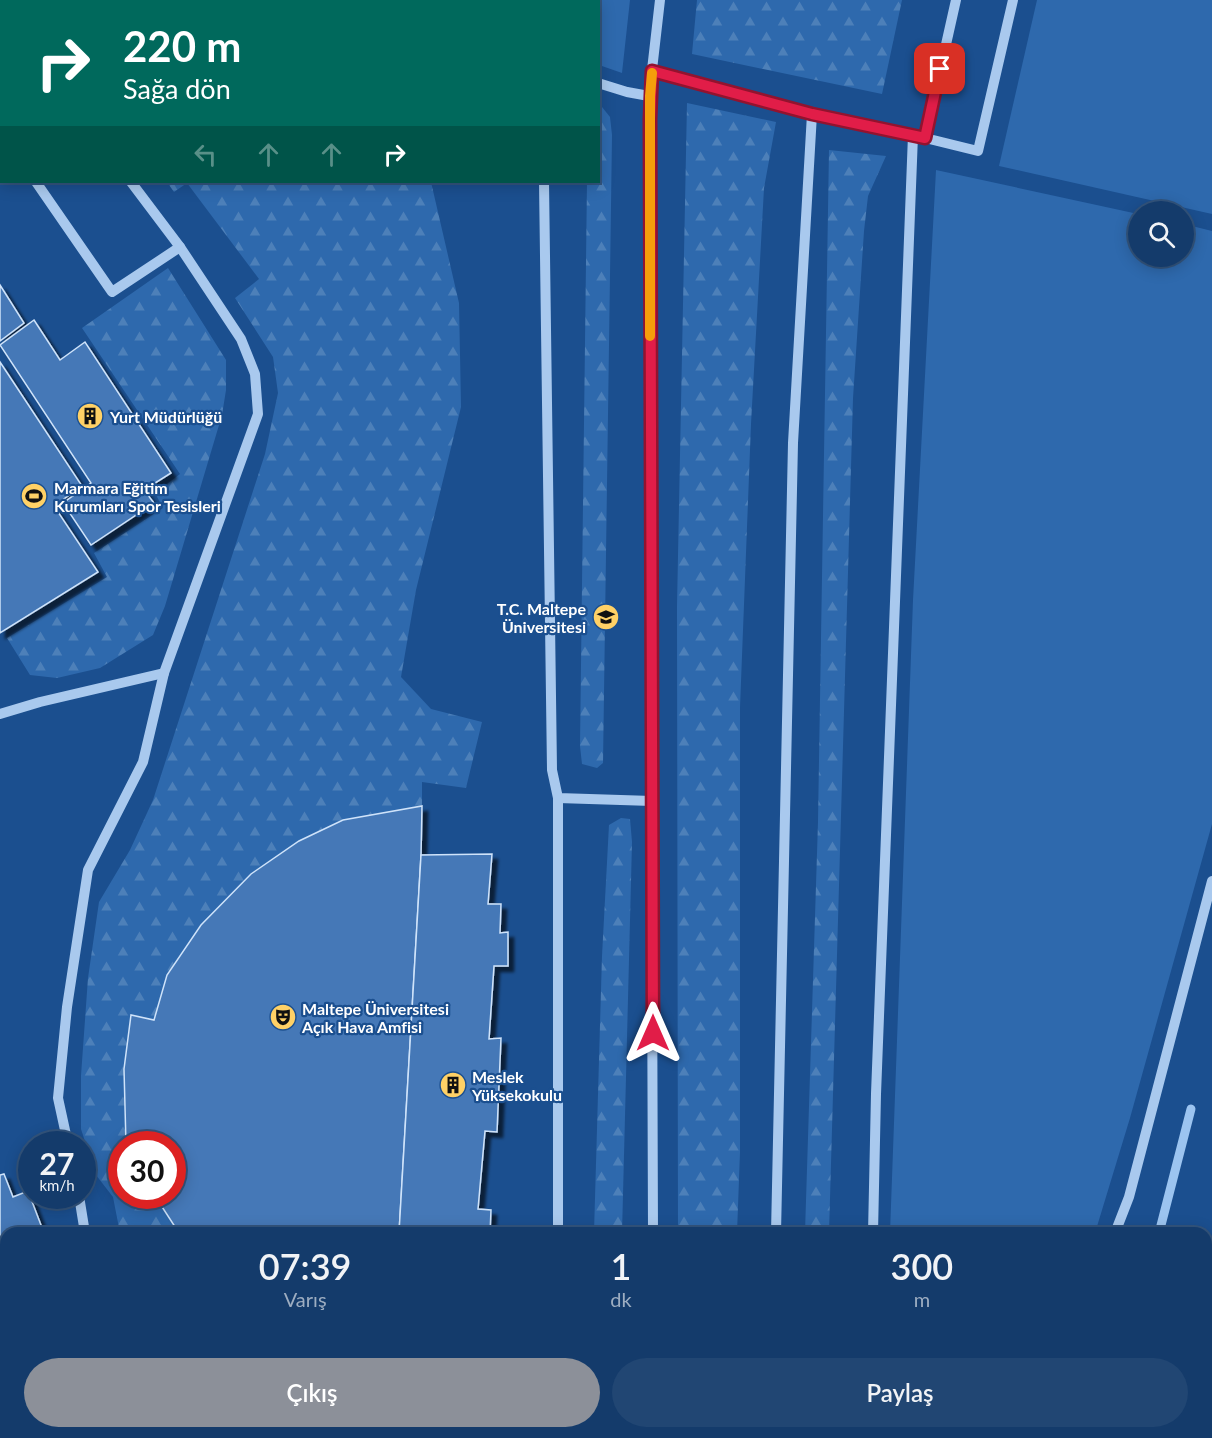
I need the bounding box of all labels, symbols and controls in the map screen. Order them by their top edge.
text: 220 m [123,21,241,71]
icon: right [24,24,102,102]
pin [914,43,965,94]
icon: arrive [923,52,956,85]
text: Sağa dön [123,72,231,105]
icon: left [189,138,222,171]
icon: ahead [252,138,285,171]
icon: ahead [315,138,348,171]
icon: right [378,138,411,171]
map controls [1128,201,1194,267]
button: search [1128,201,1194,267]
building icon: Yurt Müdürlüğü [75,401,105,431]
place label: Yurt Müdürlüğü [109,407,222,426]
place label: Marmara Eğitim Kurumları Spor Tesisleri [54,478,221,515]
sports icon: Marmara Eğitim Kurumları Spor Tesisleri [19,481,49,511]
place label: T.C. Maltepe Üniversitesi [497,599,586,636]
school or university icon: T.C. Maltepe Üniversitesi [591,602,621,632]
place label: Maltepe Üniversitesi Açık Hava Amfisi [301,999,449,1036]
position arrow [621,1001,685,1065]
theatre icon: Maltepe Üniversitesi Açık Hava Amfisi [268,1002,298,1032]
place label: Meslek Yüksekokulu [471,1067,562,1104]
building icon: Meslek Yüksekokulu [438,1070,468,1100]
speed limit sign: 30 [108,1131,186,1209]
text: 27 [40,1145,74,1181]
text: km/h [39,1176,75,1194]
text: 07:39 [259,1244,352,1288]
text: 1 [611,1244,631,1288]
text: 300 [891,1244,953,1288]
text: Varış [284,1287,327,1311]
text: dk [610,1287,632,1311]
text: m [914,1287,930,1311]
button: Çıkış [24,1358,600,1427]
button: Paylaş [612,1358,1188,1427]

